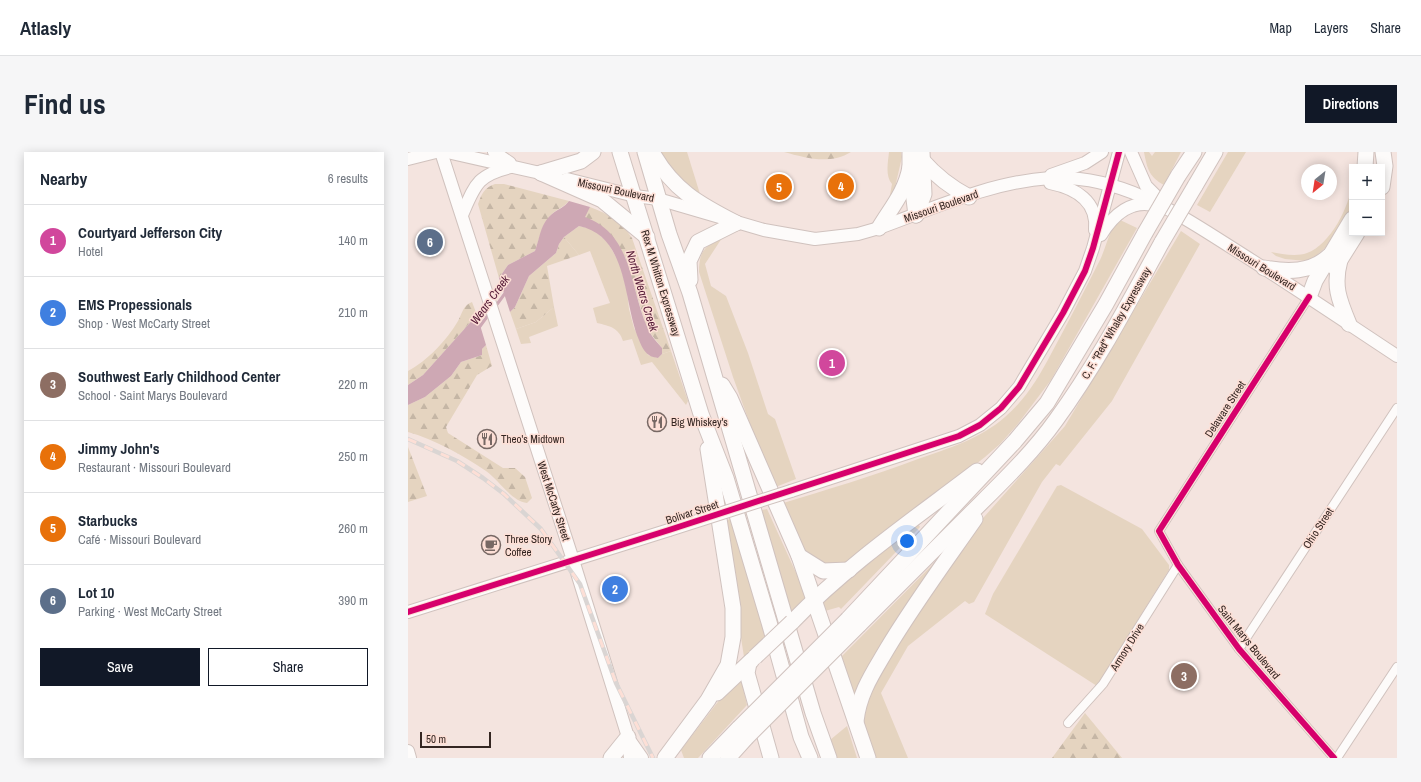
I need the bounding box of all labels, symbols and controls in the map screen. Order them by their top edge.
text: Atlasly [20,15,71,41]
text: Map [1270,19,1292,37]
text: Layers [1314,19,1348,37]
text: Share [1370,19,1401,37]
text: Find us [24,85,106,123]
button: Directions [1305,85,1397,123]
north arrow [1301,164,1337,200]
map controls [1349,164,1385,236]
button: + [1349,164,1385,200]
text: Nearby [40,167,87,190]
text: 6 results [328,170,368,187]
pin: 4 [828,171,854,201]
pin: 5 [766,172,792,202]
street label: Missouri Boulevard [577,175,655,205]
street label: Missouri Boulevard [902,187,980,225]
button: − [1349,200,1385,236]
text: Courtyard Jefferson City [78,222,222,243]
pin: 6 [417,227,443,257]
street label: Rex M Whitton Expressway [638,228,684,338]
text: 1 [50,232,56,249]
text: 140 m [338,232,368,249]
street label: Missouri Boulevard [1225,240,1299,294]
text: Hotel [78,243,103,260]
water label: North Wears Creek [622,248,662,335]
street label: C. F. “Red” Whaley Expressway [1078,264,1154,381]
water label: Wears Creek [467,271,514,328]
text: EMS Propessionals [78,294,192,315]
text: 2 [50,304,56,321]
text: 210 m [338,304,368,321]
text: Shop · West McCarty Street [78,315,210,332]
pin: 1 [819,348,845,378]
text: Southwest Early Childhood Center [78,366,280,387]
text: 3 [50,376,56,393]
text: 220 m [338,376,368,393]
street label: Delaware Street [1202,378,1249,440]
text: School · Saint Marys Boulevard [78,387,227,404]
restaurant icon: Big Whiskey's [646,411,668,433]
place label: Big Whiskey's [671,415,728,429]
restaurant icon: Theo's Midtown [476,428,498,450]
place label: Theo's Midtown [501,432,564,446]
text: Jimmy John's [78,438,160,459]
text: 4 [50,448,56,465]
text: 250 m [338,448,368,465]
text: Restaurant · Missouri Boulevard [78,459,231,476]
street label: West McCarty Street [535,459,574,543]
street label: Bolivar Street [664,497,721,527]
street label: Ohio Street [1300,504,1337,551]
text: Starbucks [78,510,137,531]
text: 5 [50,520,56,537]
text: 260 m [338,520,368,537]
text: Café · Missouri Boulevard [78,531,201,548]
your location [897,531,917,551]
place label: Three Story Coffee [505,532,553,559]
cafe icon: Three Story Coffee [480,534,502,556]
pin: 2 [602,574,628,604]
text: Lot 10 [78,582,114,603]
text: 6 [50,592,56,609]
text: 390 m [338,592,368,609]
street label: Saint Marys Boulevard [1215,602,1283,682]
text: Parking · West McCarty Street [78,603,222,620]
street label: Armory Drive [1106,621,1147,674]
button: Save [40,648,200,686]
button: Share [208,648,368,686]
pin: 3 [1171,661,1197,691]
scale bar [420,730,491,749]
text: 50 m [426,732,446,746]

